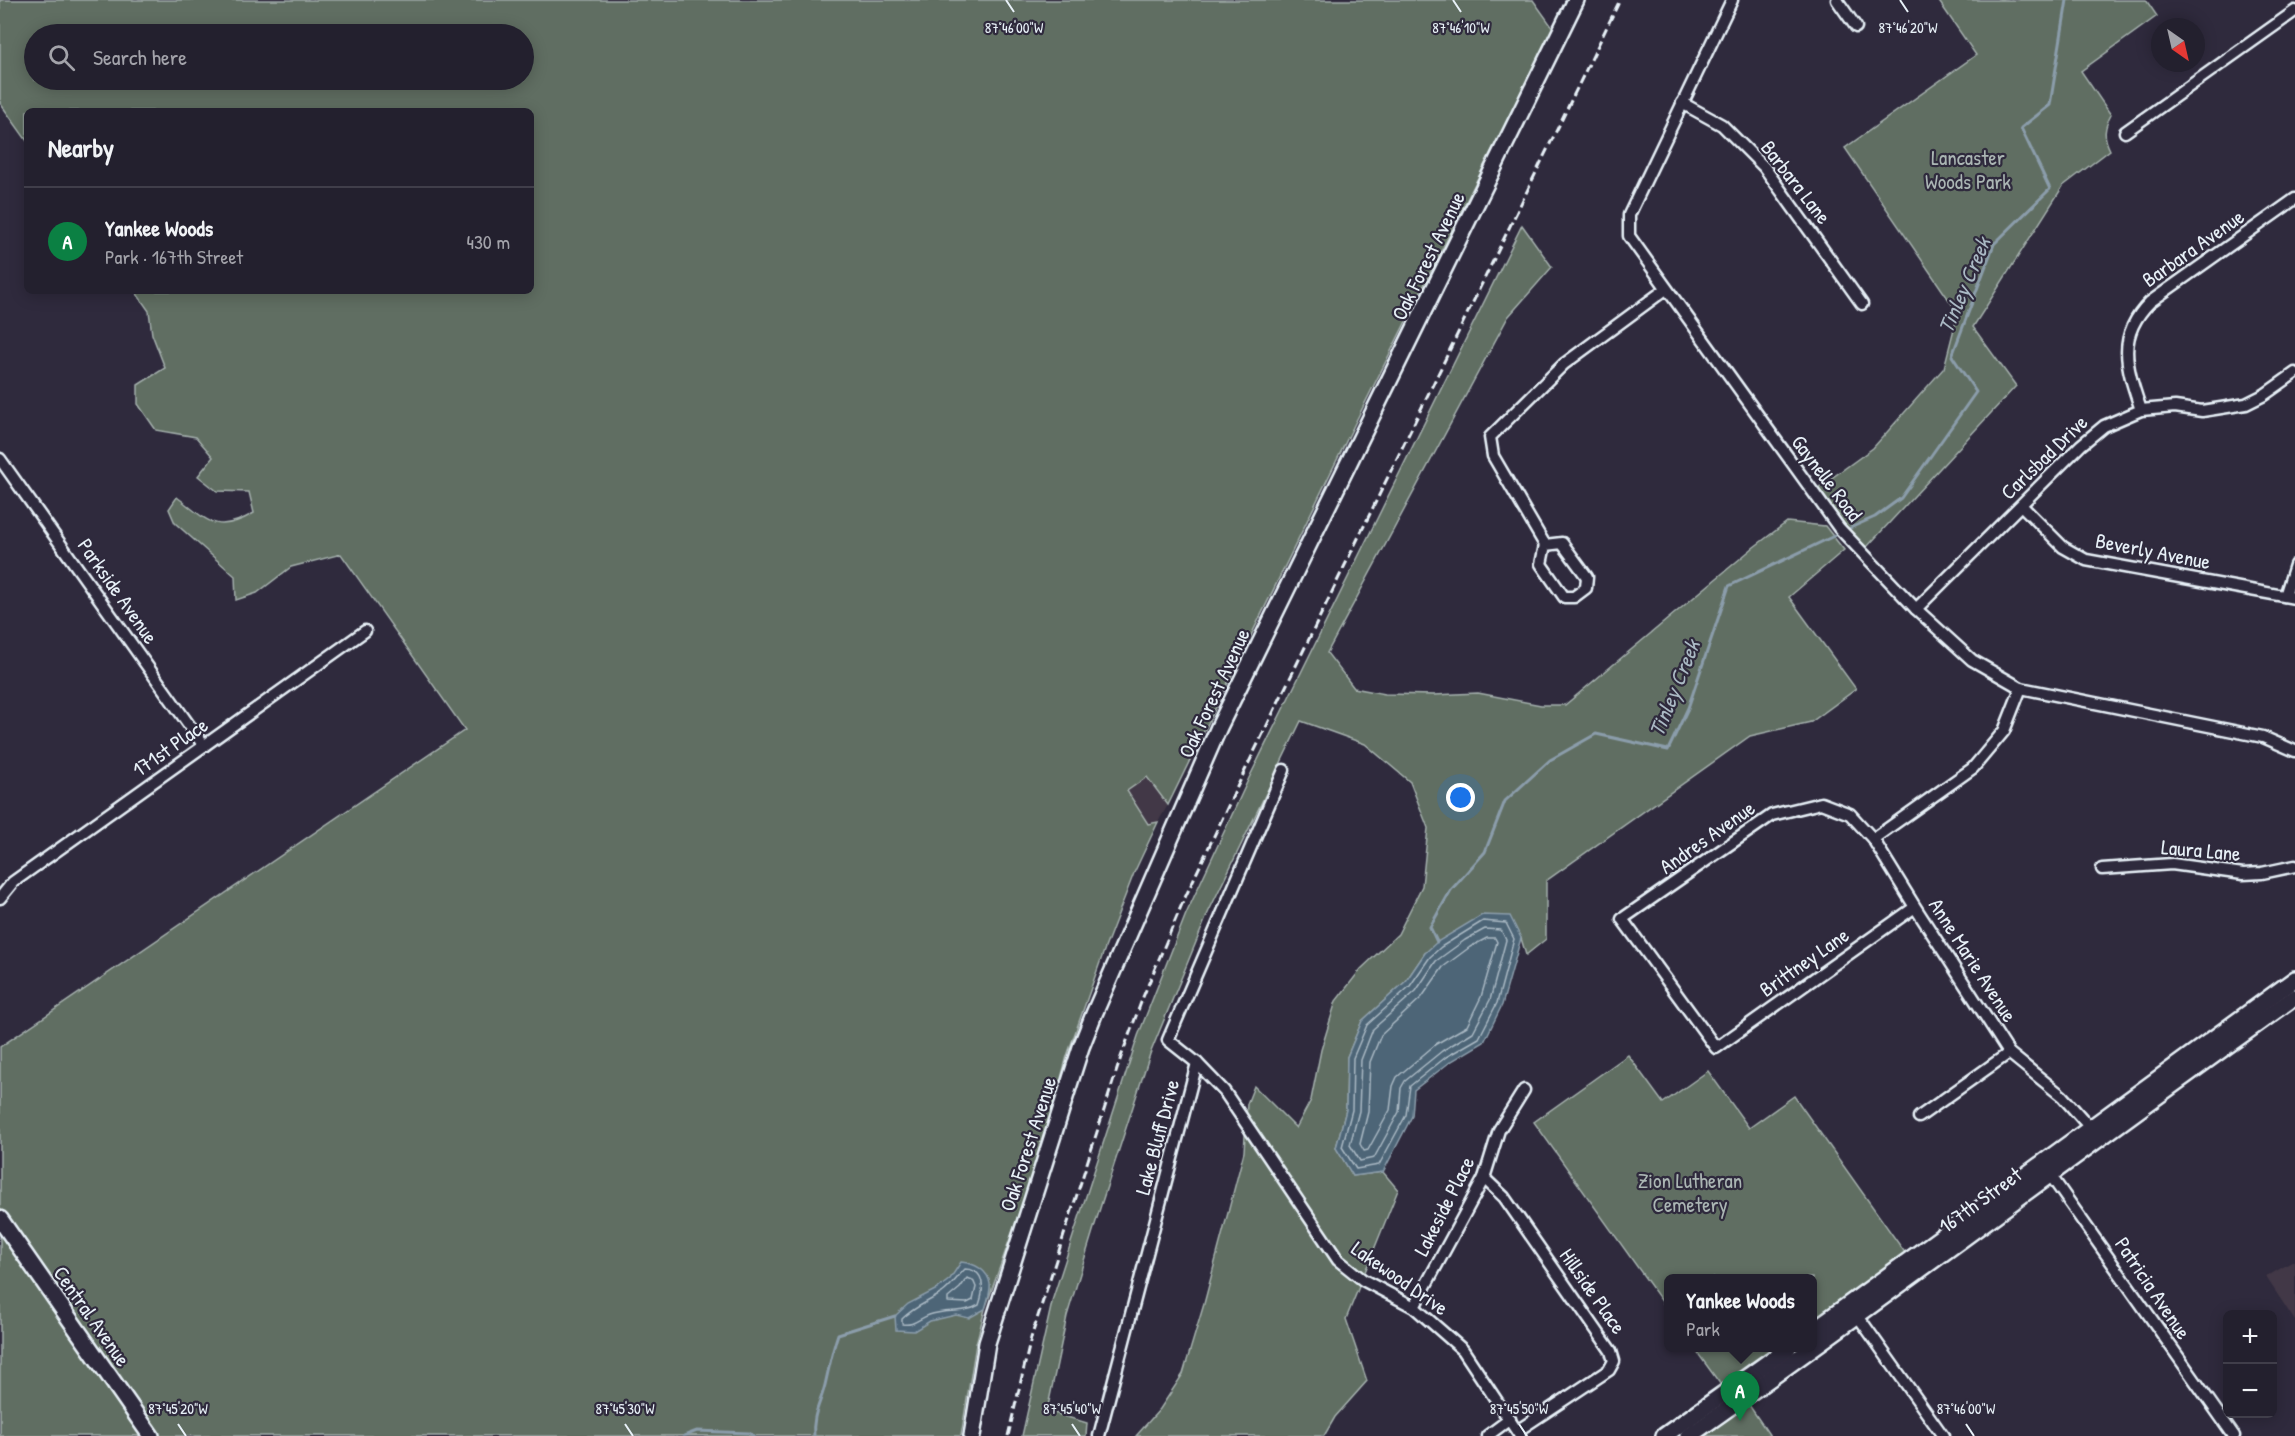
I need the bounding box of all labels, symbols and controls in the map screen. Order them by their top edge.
text: 87°46'00"W [985,17,1044,38]
text: 87°46'10"W [1432,17,1490,38]
text: 87°46'20"W [1879,17,1938,38]
north arrow [2151,18,2205,72]
search box [24,24,534,90]
icon: search [45,41,78,74]
text: Search here [93,42,187,72]
text: Nearby [48,130,114,165]
street label: Barbara Lane [1754,134,1838,230]
park label: Lancaster Woods Park [1925,143,2011,196]
street label: Oak Forest Avenue [1384,187,1472,325]
street label: Barbara Avenue [2136,202,2250,294]
text: Yankee Woods [105,213,213,243]
text: A [63,228,72,255]
text: 430 m [466,228,510,255]
water label: Tinley Creek [1930,231,1998,337]
text: Park · 167th Street [105,243,243,270]
street label: Carlsbad Drive [1994,408,2094,506]
street label: Gaynelle Road [1785,429,1869,527]
street label: Beverly Avenue [2093,526,2213,576]
street label: Parkside Avenue [71,532,165,650]
street label: Oak Forest Avenue [1171,624,1257,762]
water label: Tinley Creek [1641,634,1708,741]
street label: 171st Place [126,710,214,784]
your location [1446,783,1475,812]
street label: Andres Avenue [1653,793,1761,881]
street label: Laura Lane [2160,832,2242,868]
street label: Anne Marie Avenue [1922,892,2024,1028]
street label: Brittney Lane [1753,920,1855,1004]
street label: Oak Forest Avenue [993,1073,1063,1215]
street label: Lake Bluff Drive [1128,1076,1186,1198]
street label: Lakeside Place [1407,1151,1481,1261]
street label: 167th Street [1933,1160,2028,1240]
park label: Zion Lutheran Cemetery [1638,1166,1742,1219]
street label: Patricia Avenue [2108,1231,2198,1345]
street label: Lakewood Drive [1346,1234,1454,1322]
street label: Hillside Place [1553,1242,1633,1340]
street label: Central Avenue [47,1260,137,1372]
popup [1664,1274,1817,1352]
text: Yankee Woods [1686,1285,1795,1315]
map controls [2223,1310,2277,1418]
button: + [2223,1310,2277,1364]
text: Park [1686,1315,1720,1342]
button: − [2223,1364,2277,1418]
pin: A [1720,1372,1760,1421]
text: 87°45'20"W [148,1398,208,1419]
text: 87°45'30"W [595,1398,655,1419]
text: 87°45'40"W [1043,1398,1102,1419]
text: 87°45'50"W [1490,1398,1549,1419]
text: 87°46'00"W [1937,1398,1996,1419]

